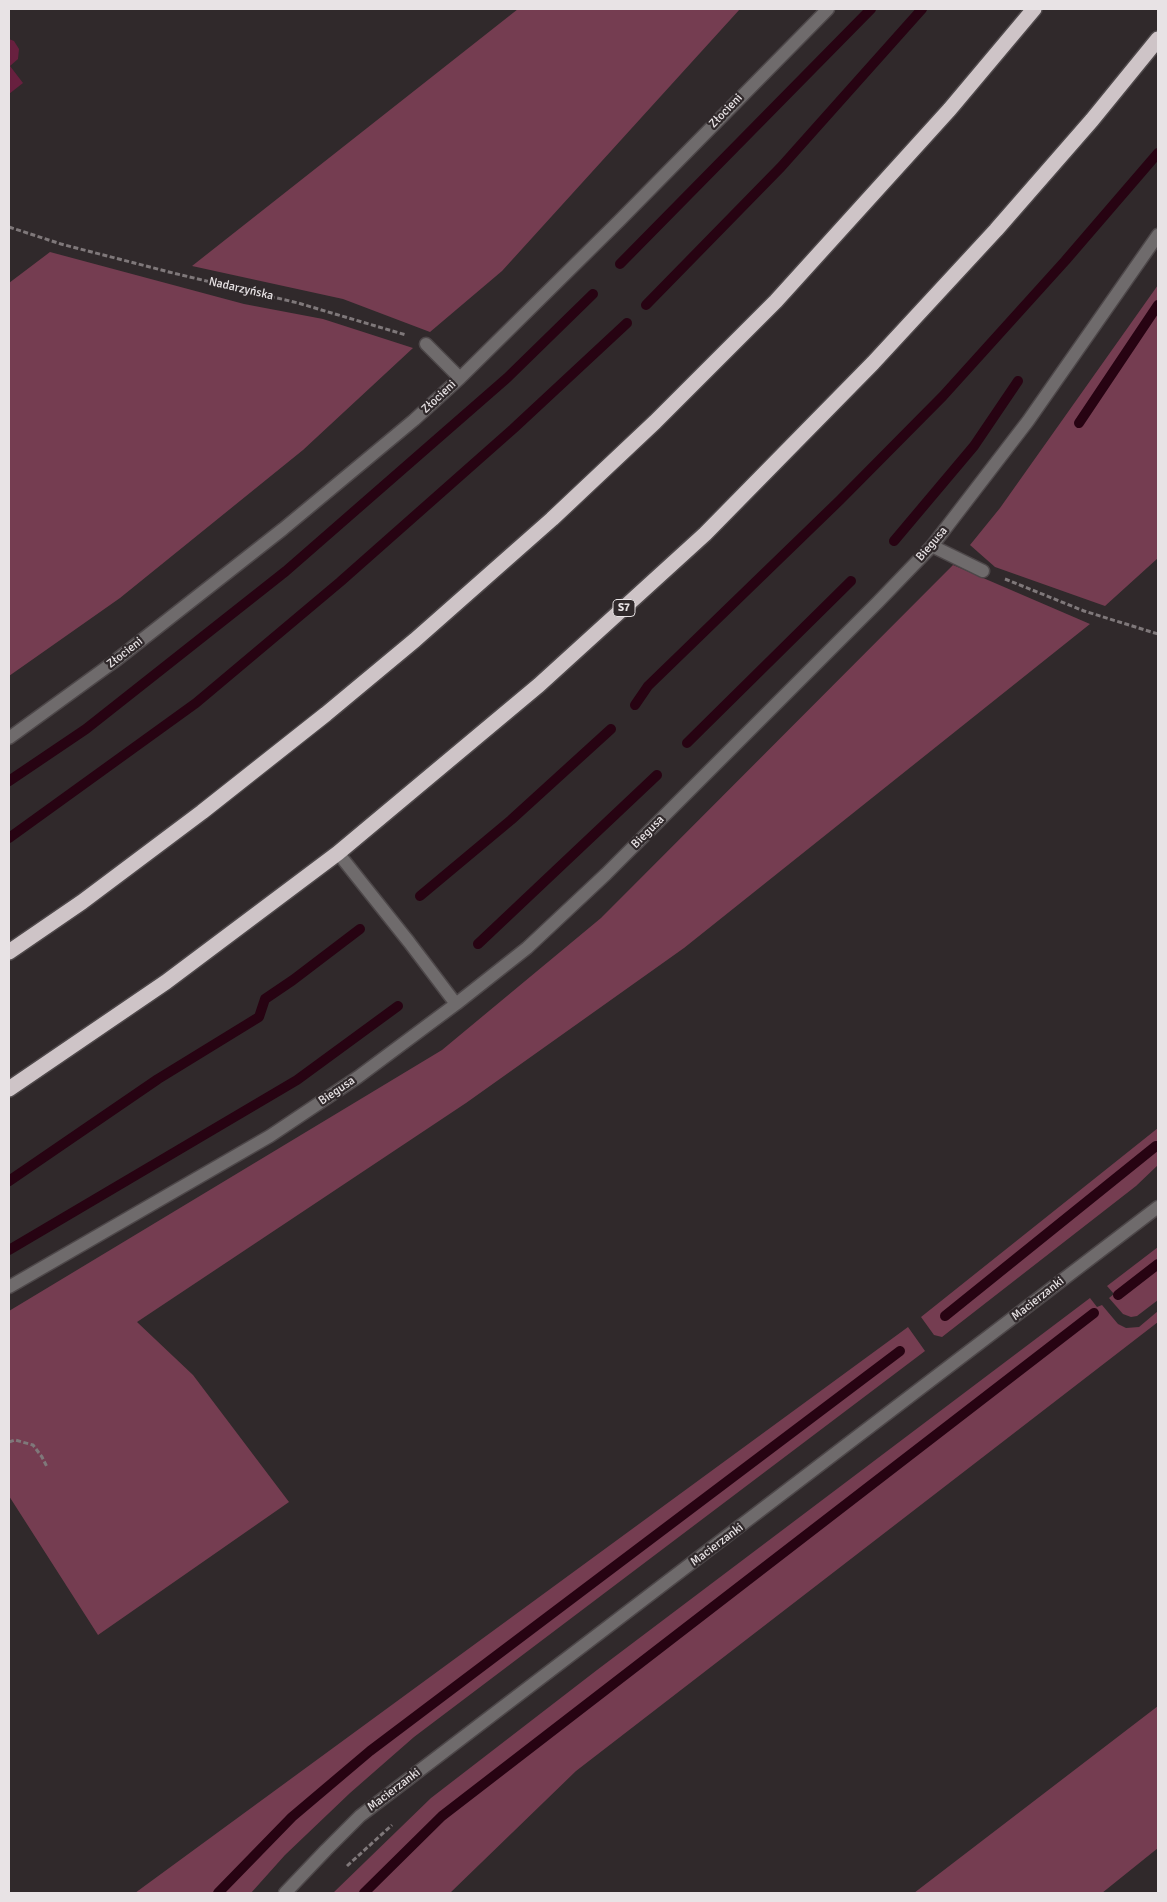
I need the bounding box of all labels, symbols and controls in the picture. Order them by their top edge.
street label: Złocieni [706,91,746,131]
street label: Nadarzyńska [207,275,275,303]
street label: Złocieni [419,377,459,417]
street label: Biegusa [913,524,951,564]
road number: S7 [613,600,635,616]
street label: Złocieni [104,634,146,672]
street label: Biegusa [629,813,667,851]
street label: Biegusa [316,1074,358,1108]
street label: Macierzanki [1009,1274,1067,1324]
street label: Macierzanki [688,1520,746,1570]
street label: Macierzanki [365,1765,423,1815]

